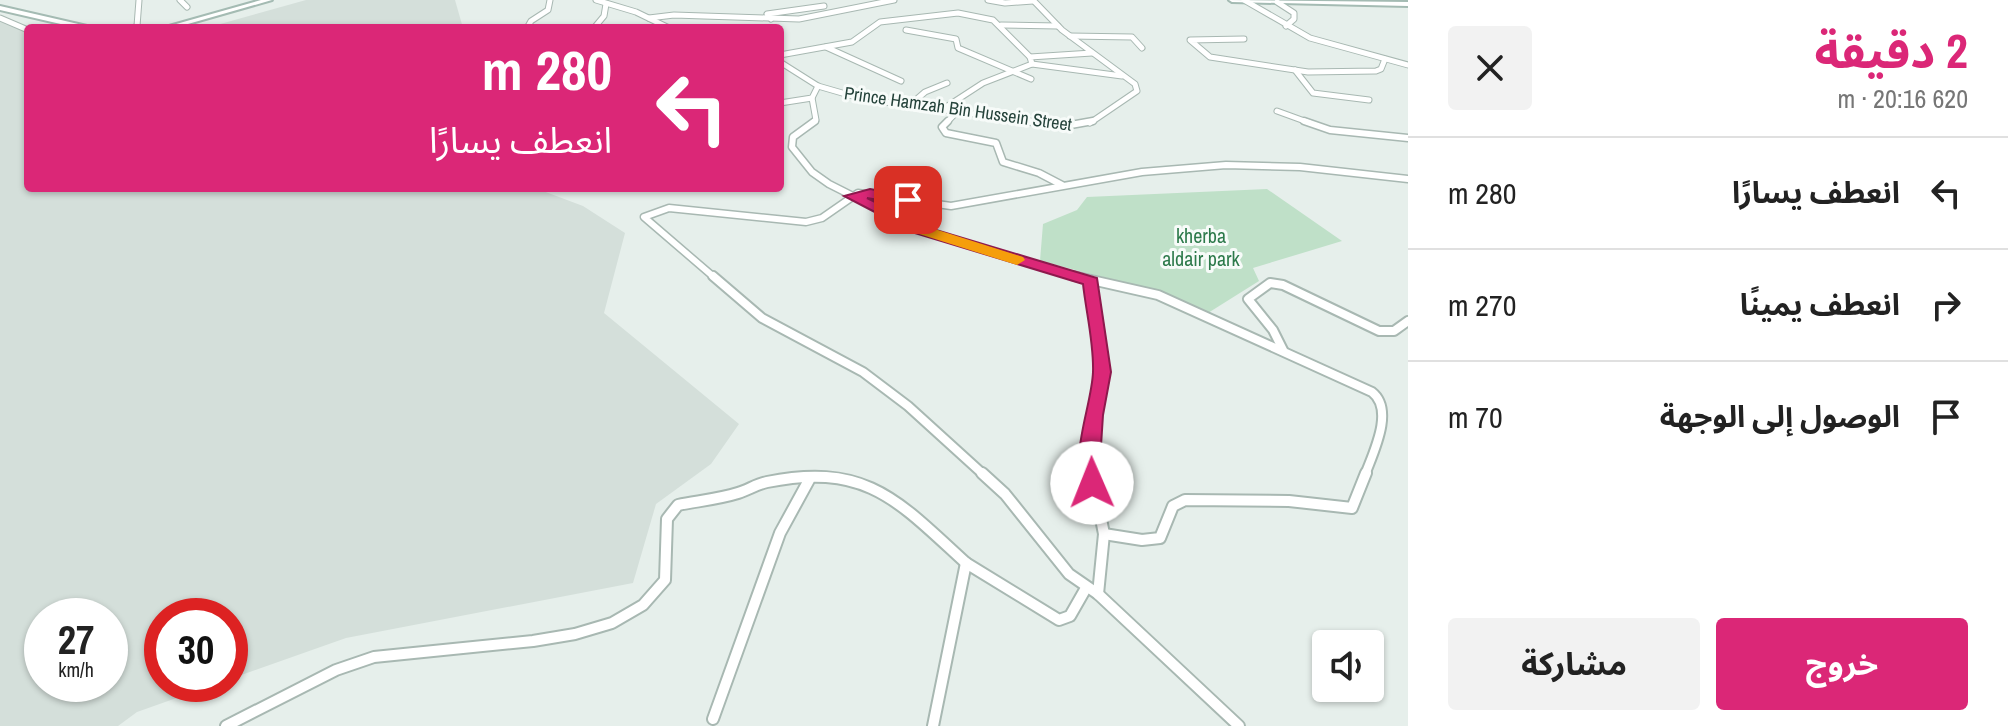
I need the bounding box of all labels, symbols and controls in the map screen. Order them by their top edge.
text: 2 دقيقة [1814,18,1968,83]
button: close [1448,26,1532,110]
text: 280 m [482,32,612,107]
icon: left [640,56,744,160]
street label: Prince Hamzah Bin Hussein Street [843,80,1074,137]
text: 620 m · 20:16 [1838,81,1968,116]
text: انعطف يسارًا [429,116,612,164]
pin [874,166,942,234]
icon: left [1924,171,1968,215]
text: انعطف يسارًا [1732,172,1900,212]
text: 280 m [1448,173,1516,213]
icon: arrive [886,178,930,222]
park label: kherba aldair park [1162,222,1241,272]
icon: right [1924,283,1968,327]
text: انعطف يمينًا [1740,284,1900,324]
text: 270 m [1448,285,1516,325]
icon: arrive [1924,395,1968,439]
text: الوصول إلى الوجهة [1660,396,1900,436]
text: 70 m [1448,397,1503,437]
position arrow [1050,441,1134,525]
speed limit sign: 30 [144,598,248,702]
text: 27 [58,613,94,666]
button: مشاركة [1448,618,1700,710]
button: خروج [1716,618,1968,710]
map controls [1312,630,1384,702]
button: sound [1312,630,1384,702]
text: km/h [58,656,94,683]

